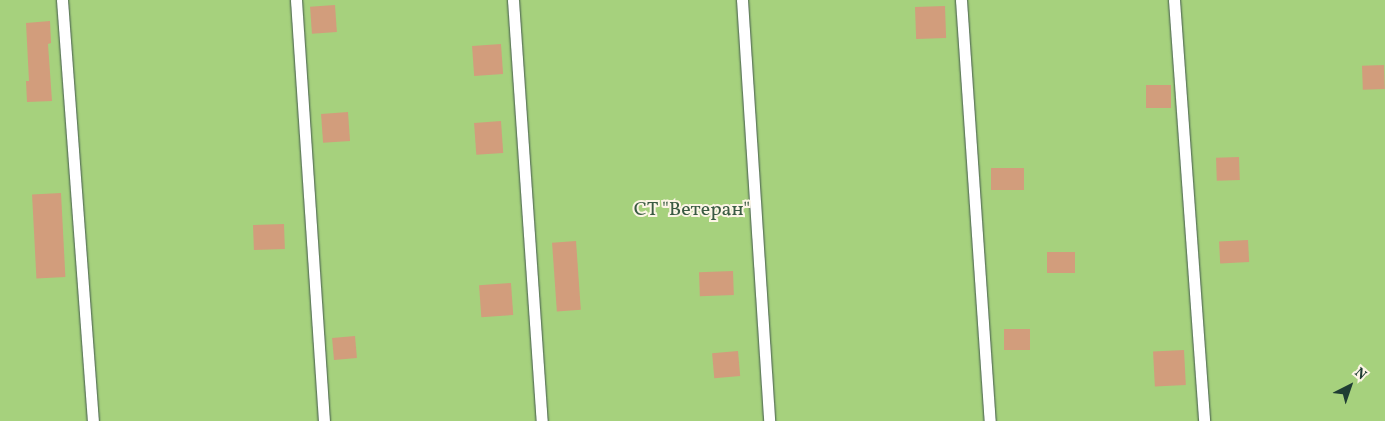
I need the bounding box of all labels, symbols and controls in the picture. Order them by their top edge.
park label: СТ "Ветеран" [633,198,751,222]
north arrow [1325,361,1375,411]
text: N [1350,364,1370,385]

